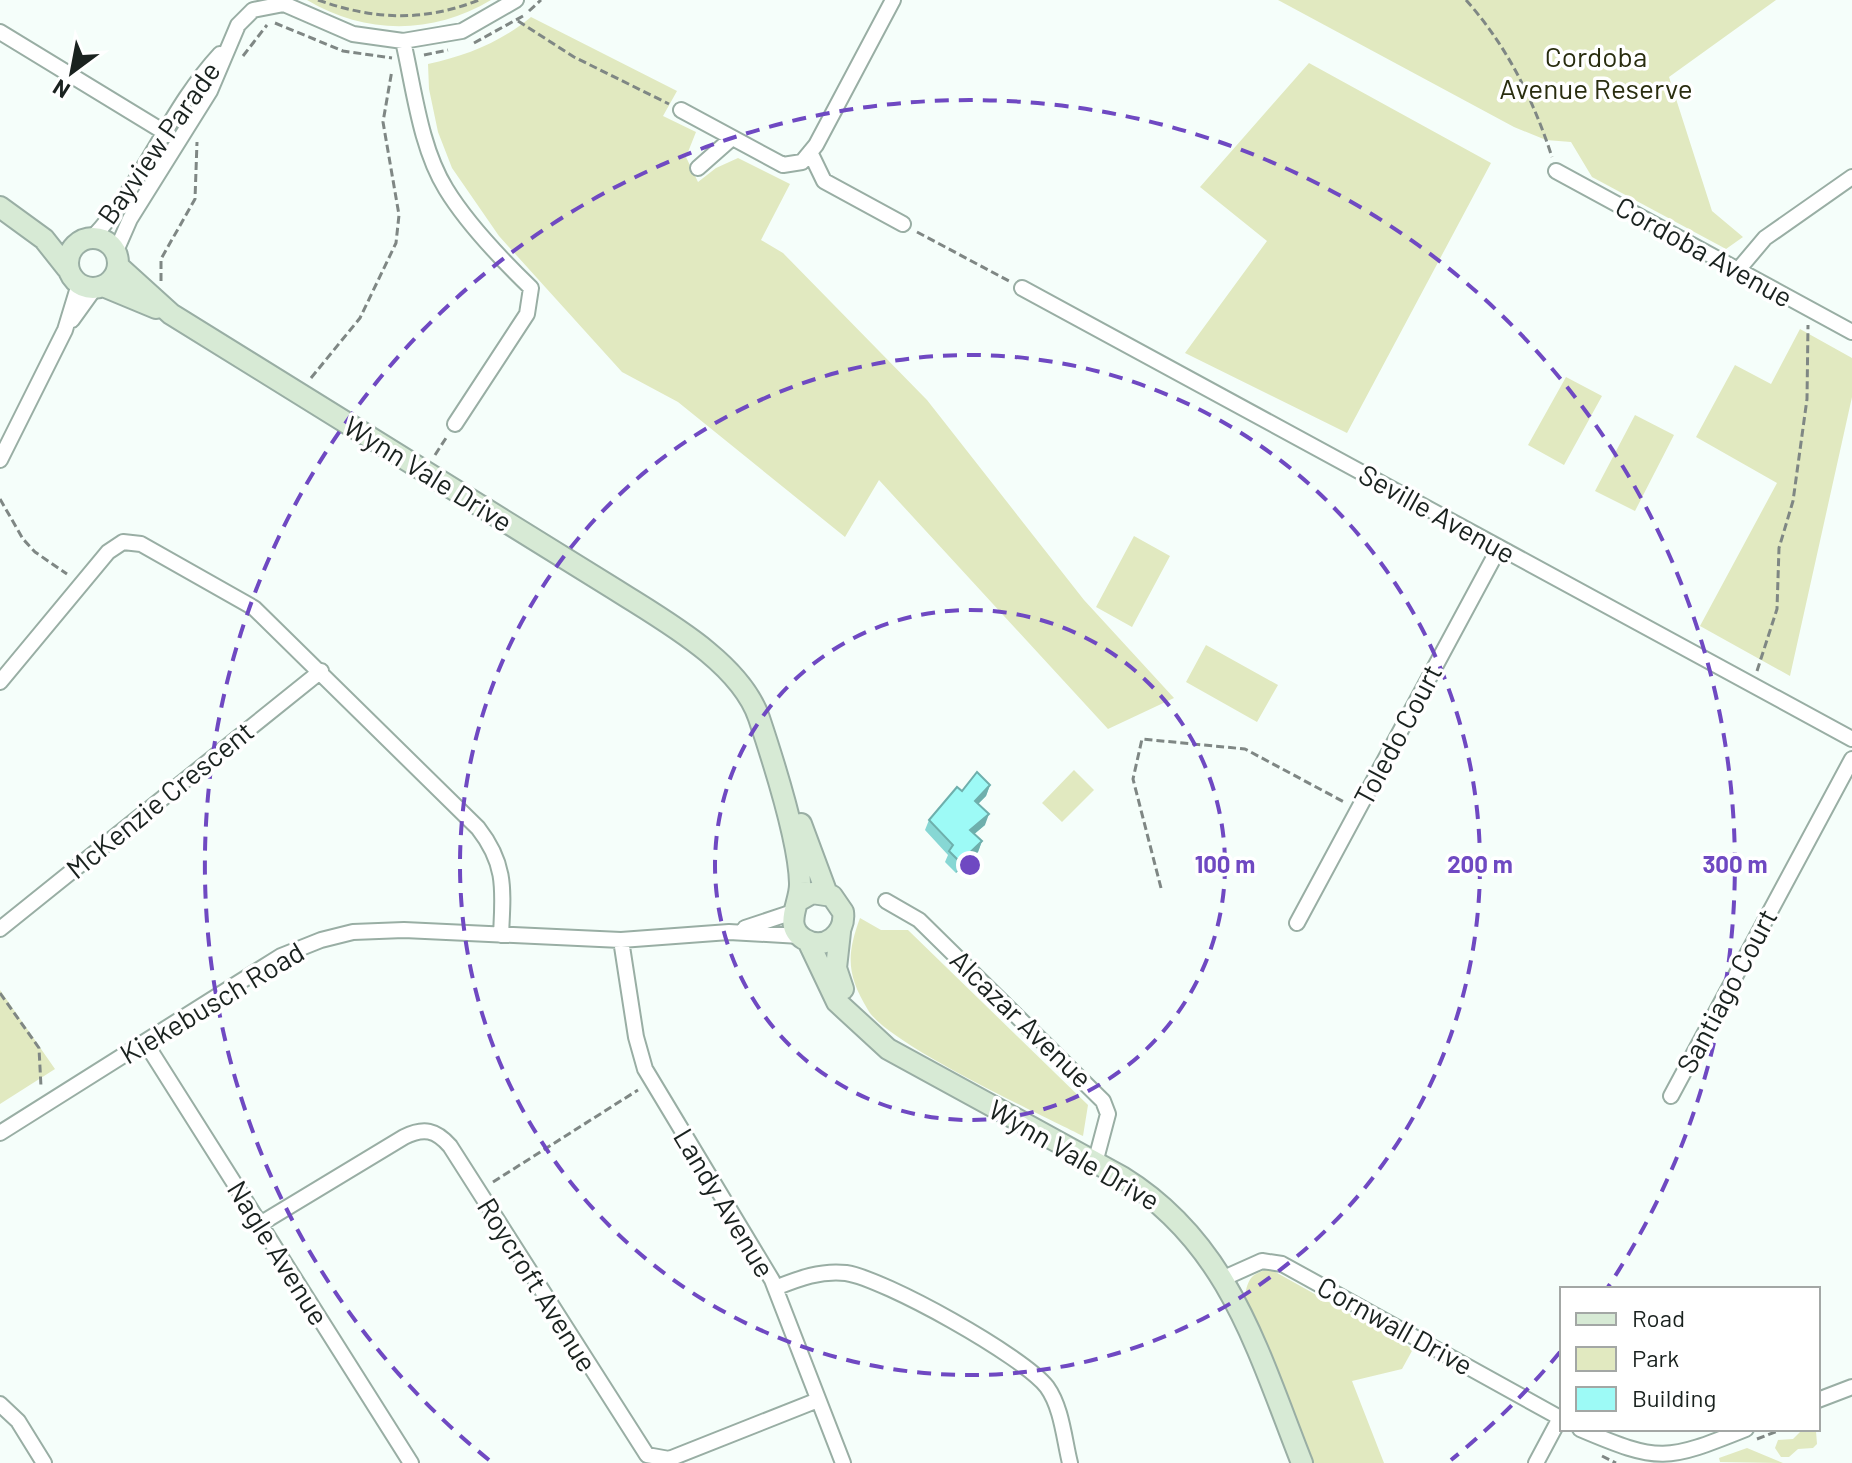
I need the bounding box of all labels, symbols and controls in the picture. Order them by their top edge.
north arrow [32,32,112,112]
park label: Cordoba Avenue Reserve [1499,39,1693,105]
street label: Bayview Parade [90,55,227,230]
text: N [48,75,74,105]
street label: Cordoba Avenue [1610,188,1799,314]
street label: Wynn Vale Drive [338,408,519,538]
street label: Seville Avenue [1353,456,1522,570]
street label: Toledo Court [1346,658,1448,811]
street label: McKenzie Crescent [59,713,260,885]
text: 100 m [1195,849,1255,878]
text: 200 m [1447,849,1513,878]
text: 300 m [1702,849,1768,878]
centre of rings [956,851,984,879]
street label: Santiago Court [1669,903,1784,1079]
street label: Kiekebusch Road [113,934,310,1070]
street label: Alcazar Avenue [944,942,1100,1094]
street label: Wynn Vale Drive [983,1091,1166,1217]
street label: Landy Avenue [667,1122,783,1283]
street label: Nagle Avenue [221,1174,337,1331]
street label: Roycroft Avenue [471,1191,605,1378]
street label: Cornwall Drive [1312,1268,1479,1382]
legend [1560,1287,1820,1431]
text: Road [1632,1303,1685,1332]
text: Park [1632,1343,1679,1372]
text: Building [1632,1383,1716,1412]

